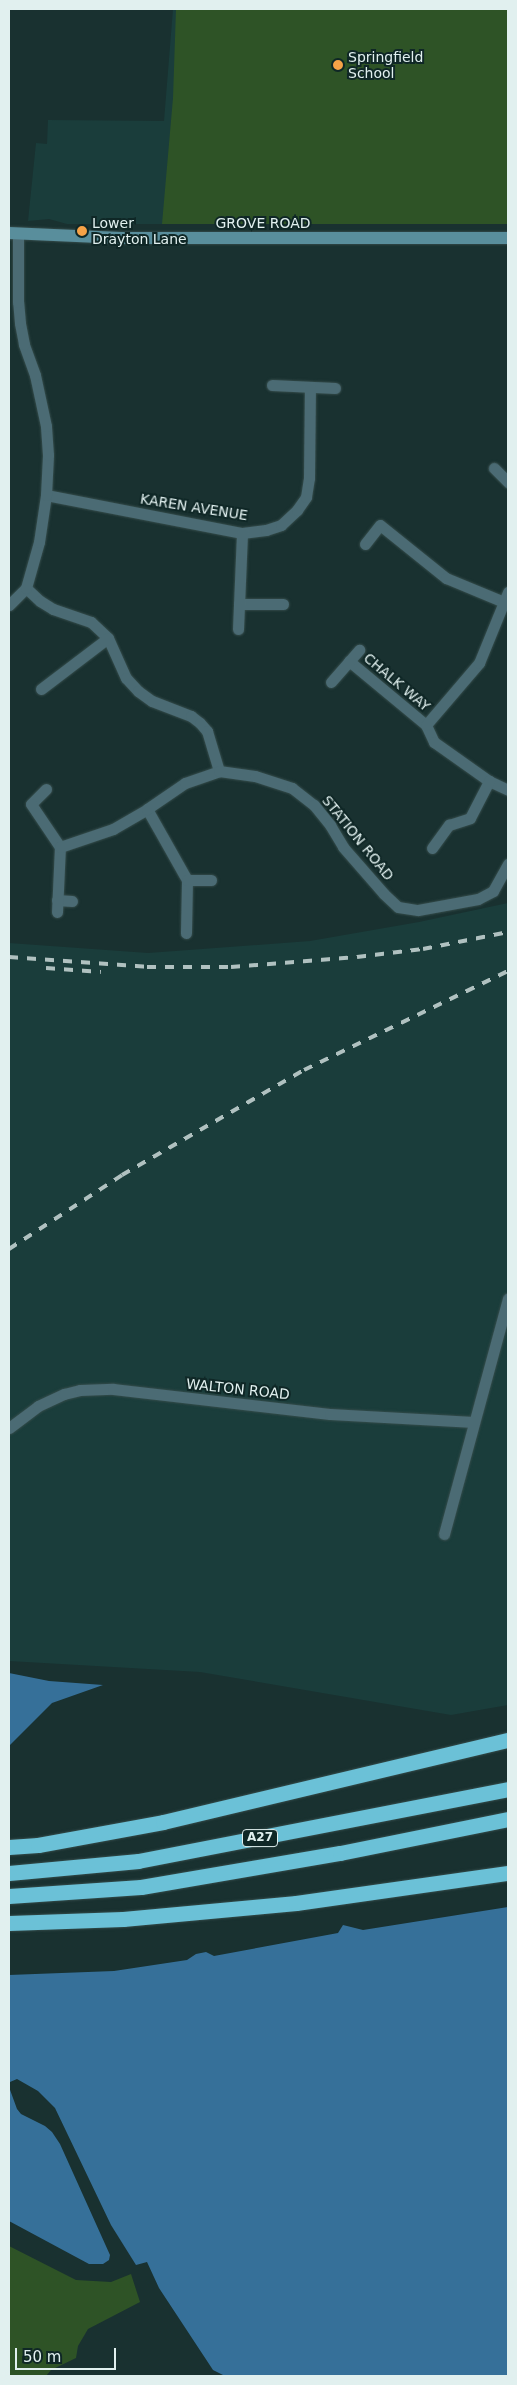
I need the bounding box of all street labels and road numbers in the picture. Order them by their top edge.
street label: GROVE ROAD [215,215,311,231]
street label: KAREN AVENUE [139,490,249,524]
street label: CHALK WAY [360,649,434,715]
street label: STATION ROAD [319,792,397,884]
street label: WALTON ROAD [185,1375,291,1403]
road number: A27 [241,1829,279,1848]

